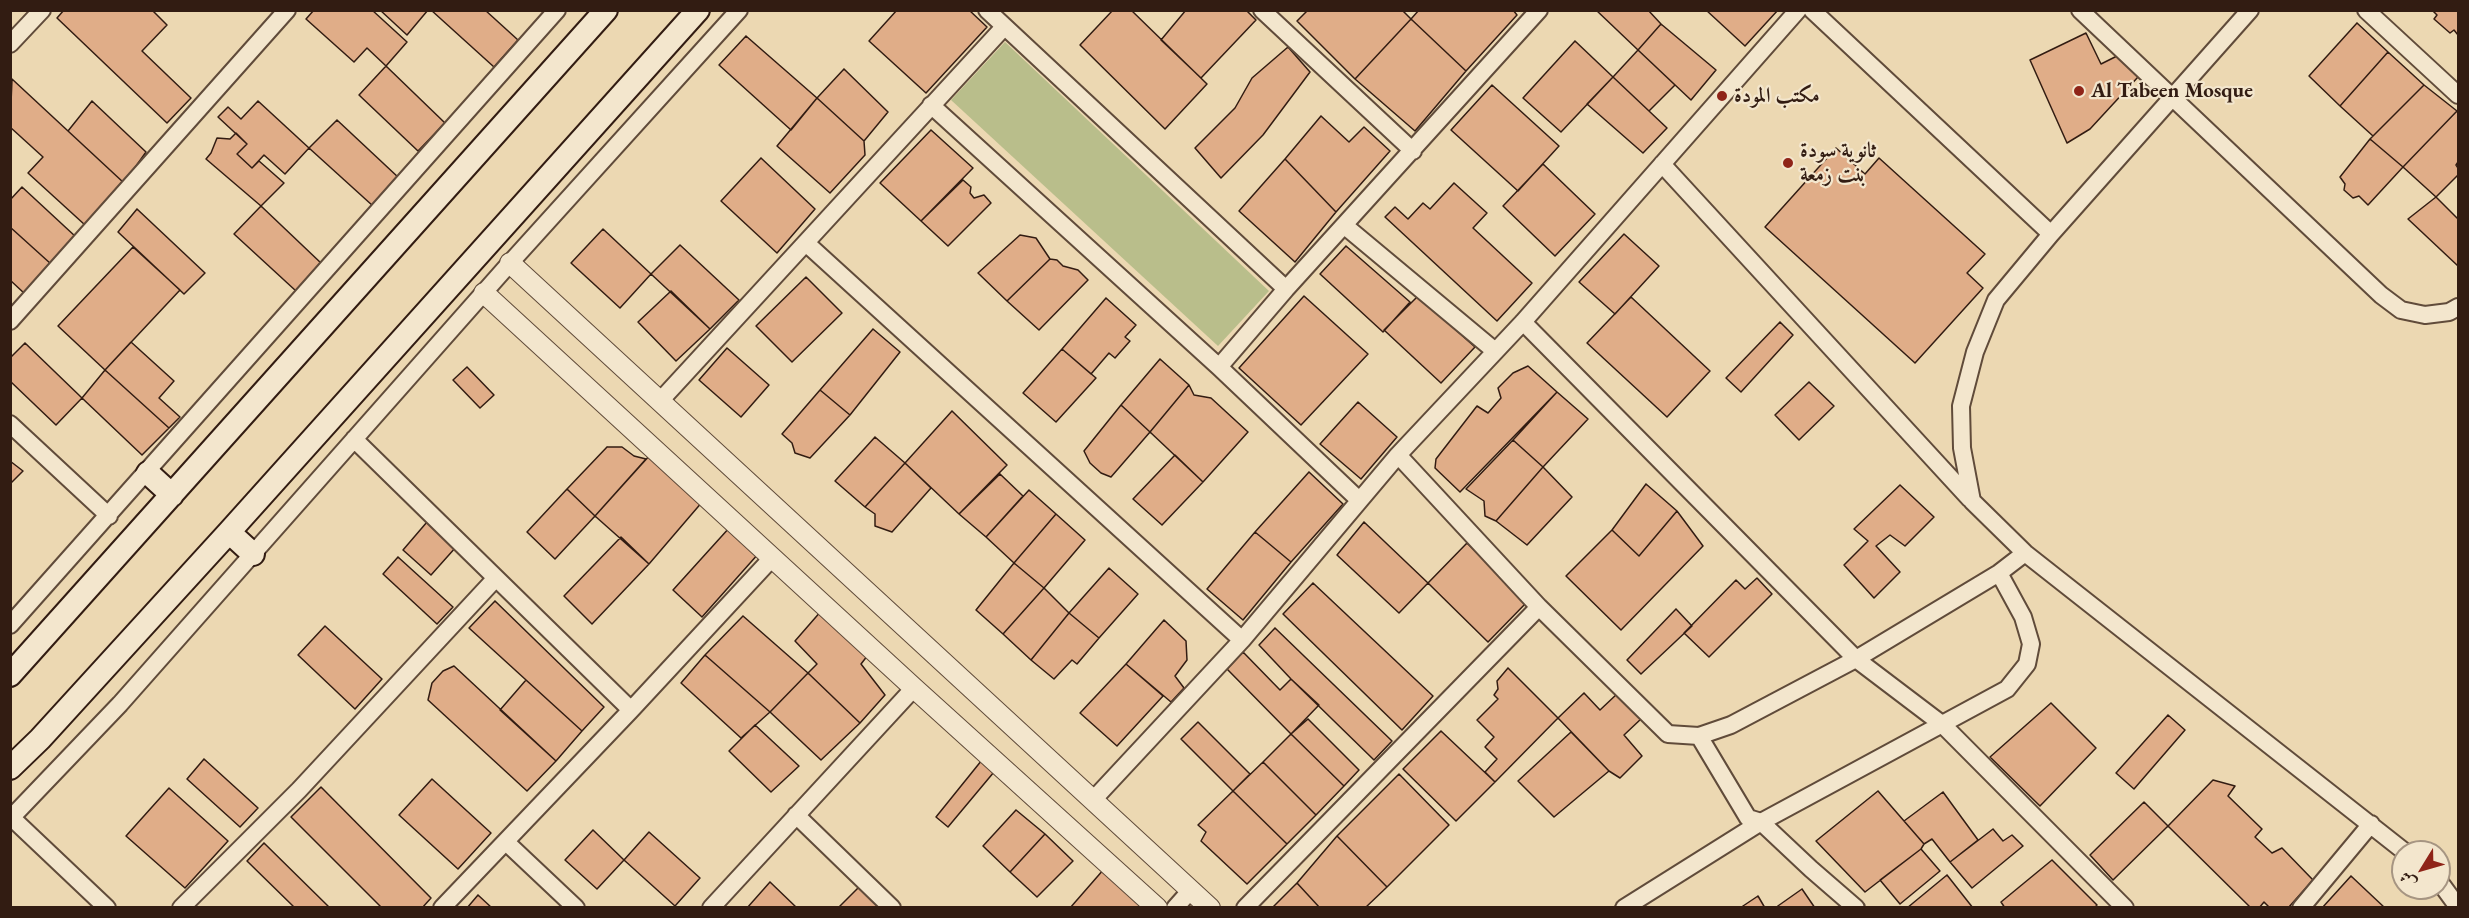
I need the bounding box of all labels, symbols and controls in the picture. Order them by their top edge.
place label: Al Tabeen Mosque [2091,78,2253,104]
place label: مكتب المودة [1734,83,1820,109]
marker: Al Tabeen Mosque [2072,84,2086,98]
marker: مكتب المودة [1715,89,1729,103]
place label: ثانوية سودة بنت زمعة [1800,138,1876,188]
marker: ثانوية سودة بنت زمعة [1781,156,1795,170]
north arrow [2391,840,2451,900]
text: ش [2395,867,2421,893]

